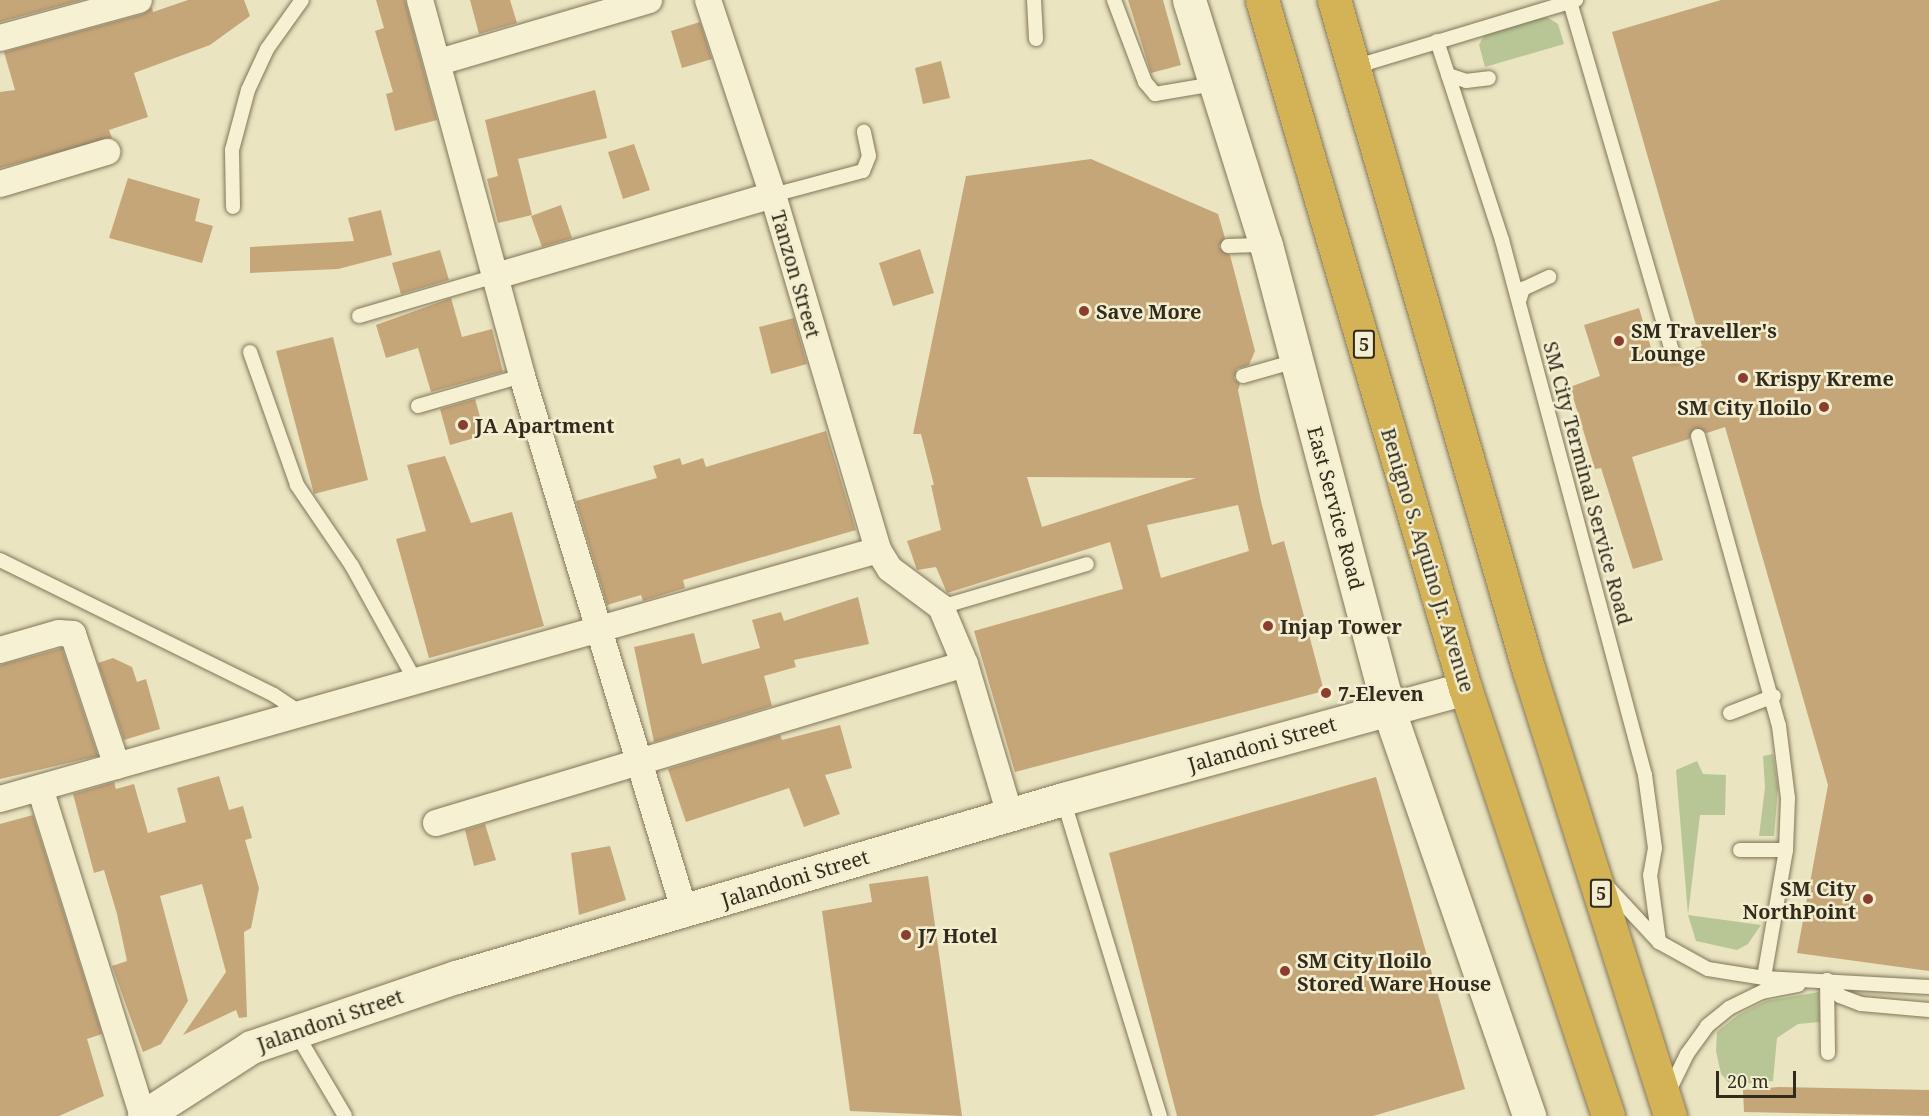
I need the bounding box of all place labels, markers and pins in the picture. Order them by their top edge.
place label: Save More [1096,299,1202,323]
marker: Save More [1077,304,1091,318]
place label: SM Traveller's Lounge [1631,318,1777,365]
marker: SM Traveller's Lounge [1612,334,1626,348]
place label: Krispy Kreme [1755,366,1894,390]
marker: Krispy Kreme [1736,371,1750,385]
place label: SM City Iloilo [1677,395,1812,419]
marker: SM City Iloilo [1817,400,1831,414]
place label: JA Apartment [475,413,614,437]
marker: JA Apartment [456,418,470,432]
place label: Injap Tower [1280,614,1402,638]
marker: Injap Tower [1261,619,1275,633]
place label: 7-Eleven [1338,681,1424,705]
marker: 7-Eleven [1319,686,1333,700]
place label: SM City NorthPoint [1743,876,1856,923]
marker: SM City NorthPoint [1861,892,1875,906]
place label: J7 Hotel [918,923,998,947]
marker: J7 Hotel [899,928,913,942]
place label: SM City Iloilo Stored Ware House [1297,948,1491,995]
marker: SM City Iloilo Stored Ware House [1278,964,1292,978]

